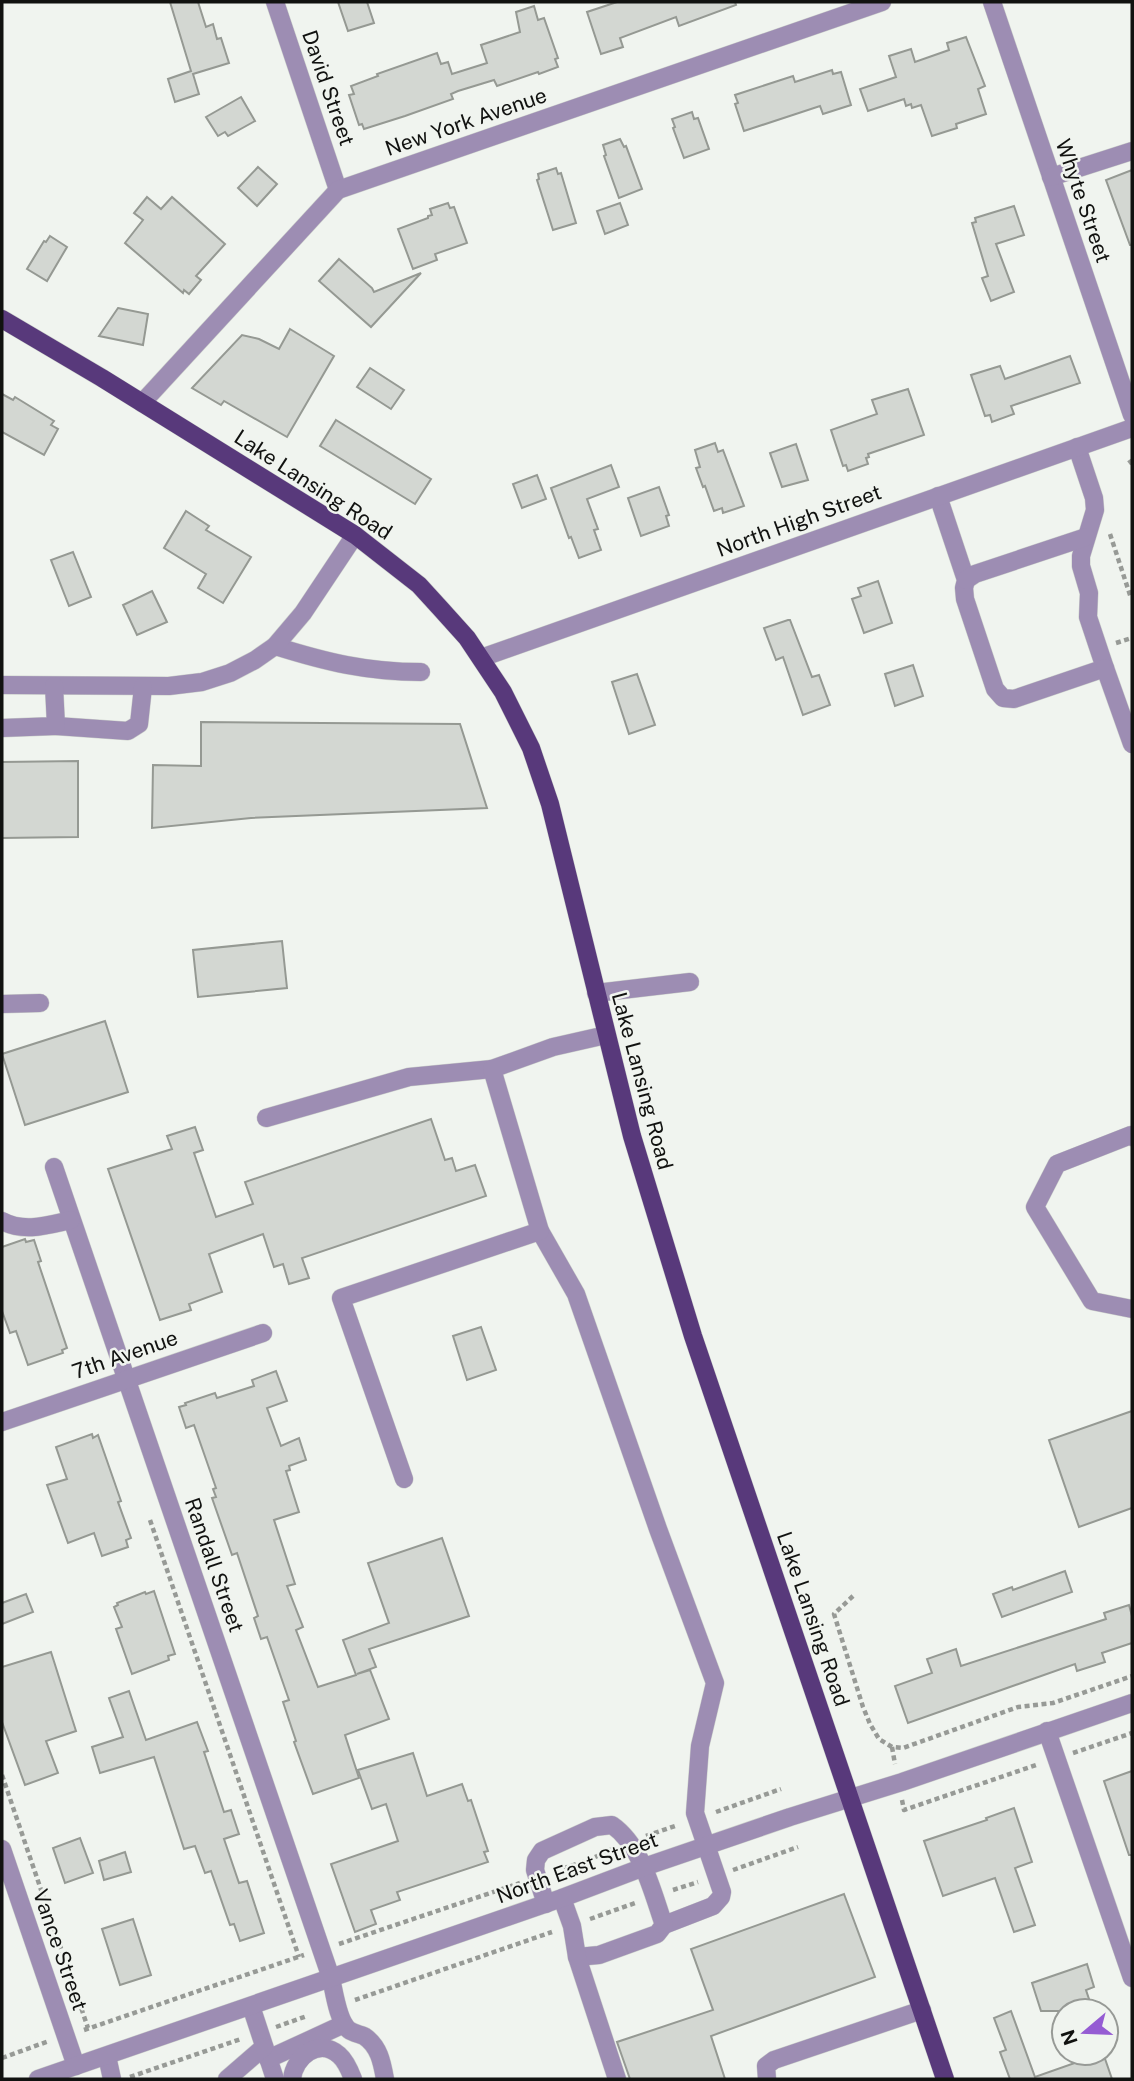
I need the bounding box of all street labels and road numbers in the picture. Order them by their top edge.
street label: David Street [297,27,360,149]
street label: New York Avenue [382,82,550,161]
street label: Whyte Street [1051,136,1116,266]
street label: Lake Lansing Road [230,424,397,545]
street label: North High Street [713,479,885,562]
street label: Lake Lansing Road [607,989,678,1172]
street label: 7th Avenue [69,1325,181,1384]
street label: Randall Street [180,1494,249,1635]
street label: Lake Lansing Road [772,1528,855,1709]
street label: North East Street [493,1827,661,1908]
street label: Vance Street [28,1886,93,2014]

